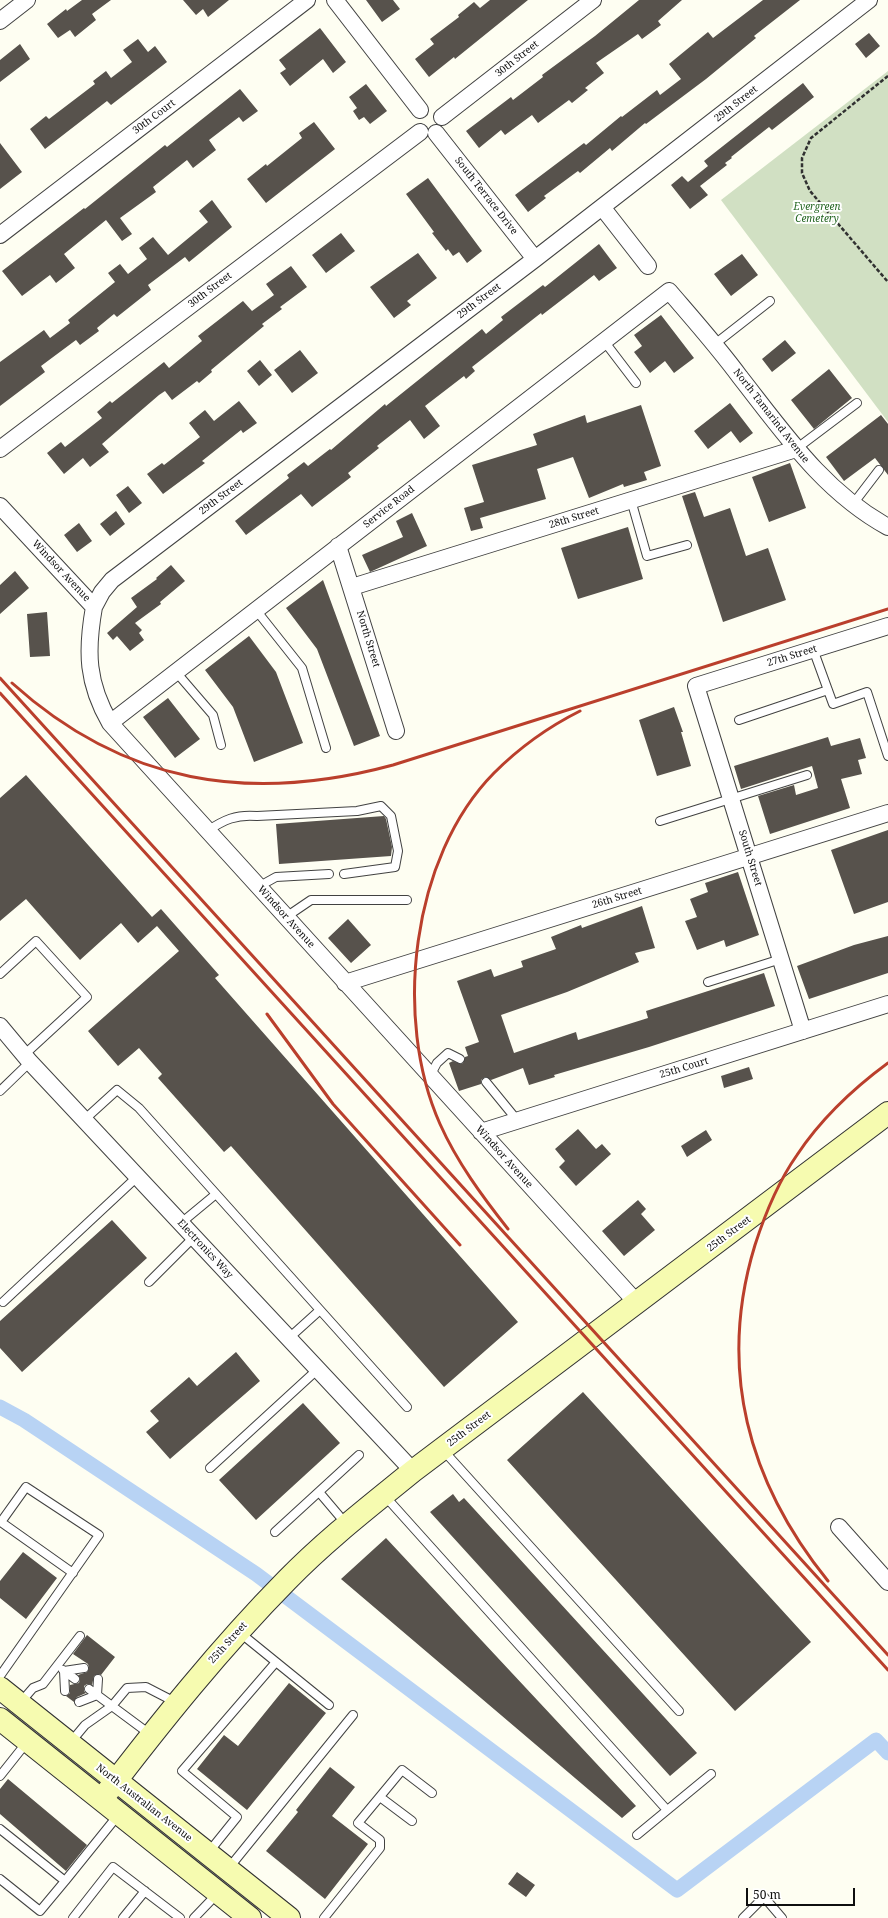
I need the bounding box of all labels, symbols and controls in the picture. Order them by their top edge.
street label: 30th Street [493,38,541,80]
street label: 29th Street [712,83,760,125]
street label: 30th Court [130,97,178,137]
street label: South Terrace Drive [452,155,520,237]
park label: Evergreen Cemetery [794,201,840,224]
street label: 30th Street [186,270,234,310]
street label: 29th Street [455,281,503,321]
street label: North Tamarind Avenue [731,367,811,465]
street label: 29th Street [197,477,245,517]
street label: Service Road [361,483,417,531]
street label: 28th Street [548,505,600,531]
street label: Windsor Avenue [29,538,93,604]
street label: North Street [354,609,382,669]
street label: 27th Street [766,643,818,669]
street label: South Street [736,829,764,887]
street label: Windsor Avenue [255,883,317,951]
street label: 26th Street [591,885,643,911]
street label: 25th Court [658,1055,710,1081]
street label: Windsor Avenue [473,1123,535,1191]
street label: 25th Street [705,1214,753,1254]
street label: Electronics Way [175,1217,235,1281]
street label: 25th Street [445,1409,493,1449]
street label: 25th Street [206,1620,250,1666]
street label: North Australian Avenue [94,1762,194,1844]
scale bar [748,1880,857,1906]
text: 50 m [753,1886,781,1903]

